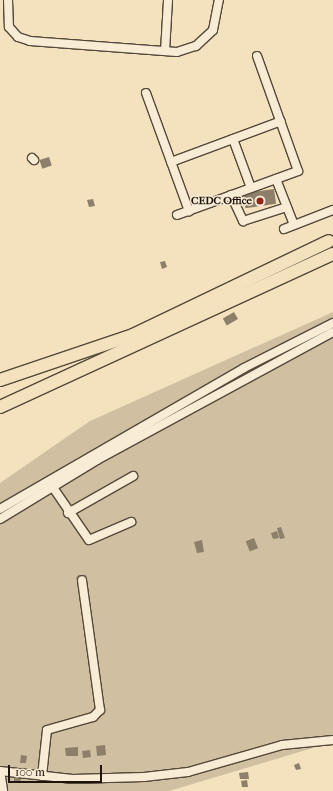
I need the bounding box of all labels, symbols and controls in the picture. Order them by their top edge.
place label: CEDC Office [191,194,252,208]
marker: CEDC Office [255,196,265,206]
scale bar [10,757,104,783]
text: 100 m [15,765,45,779]

